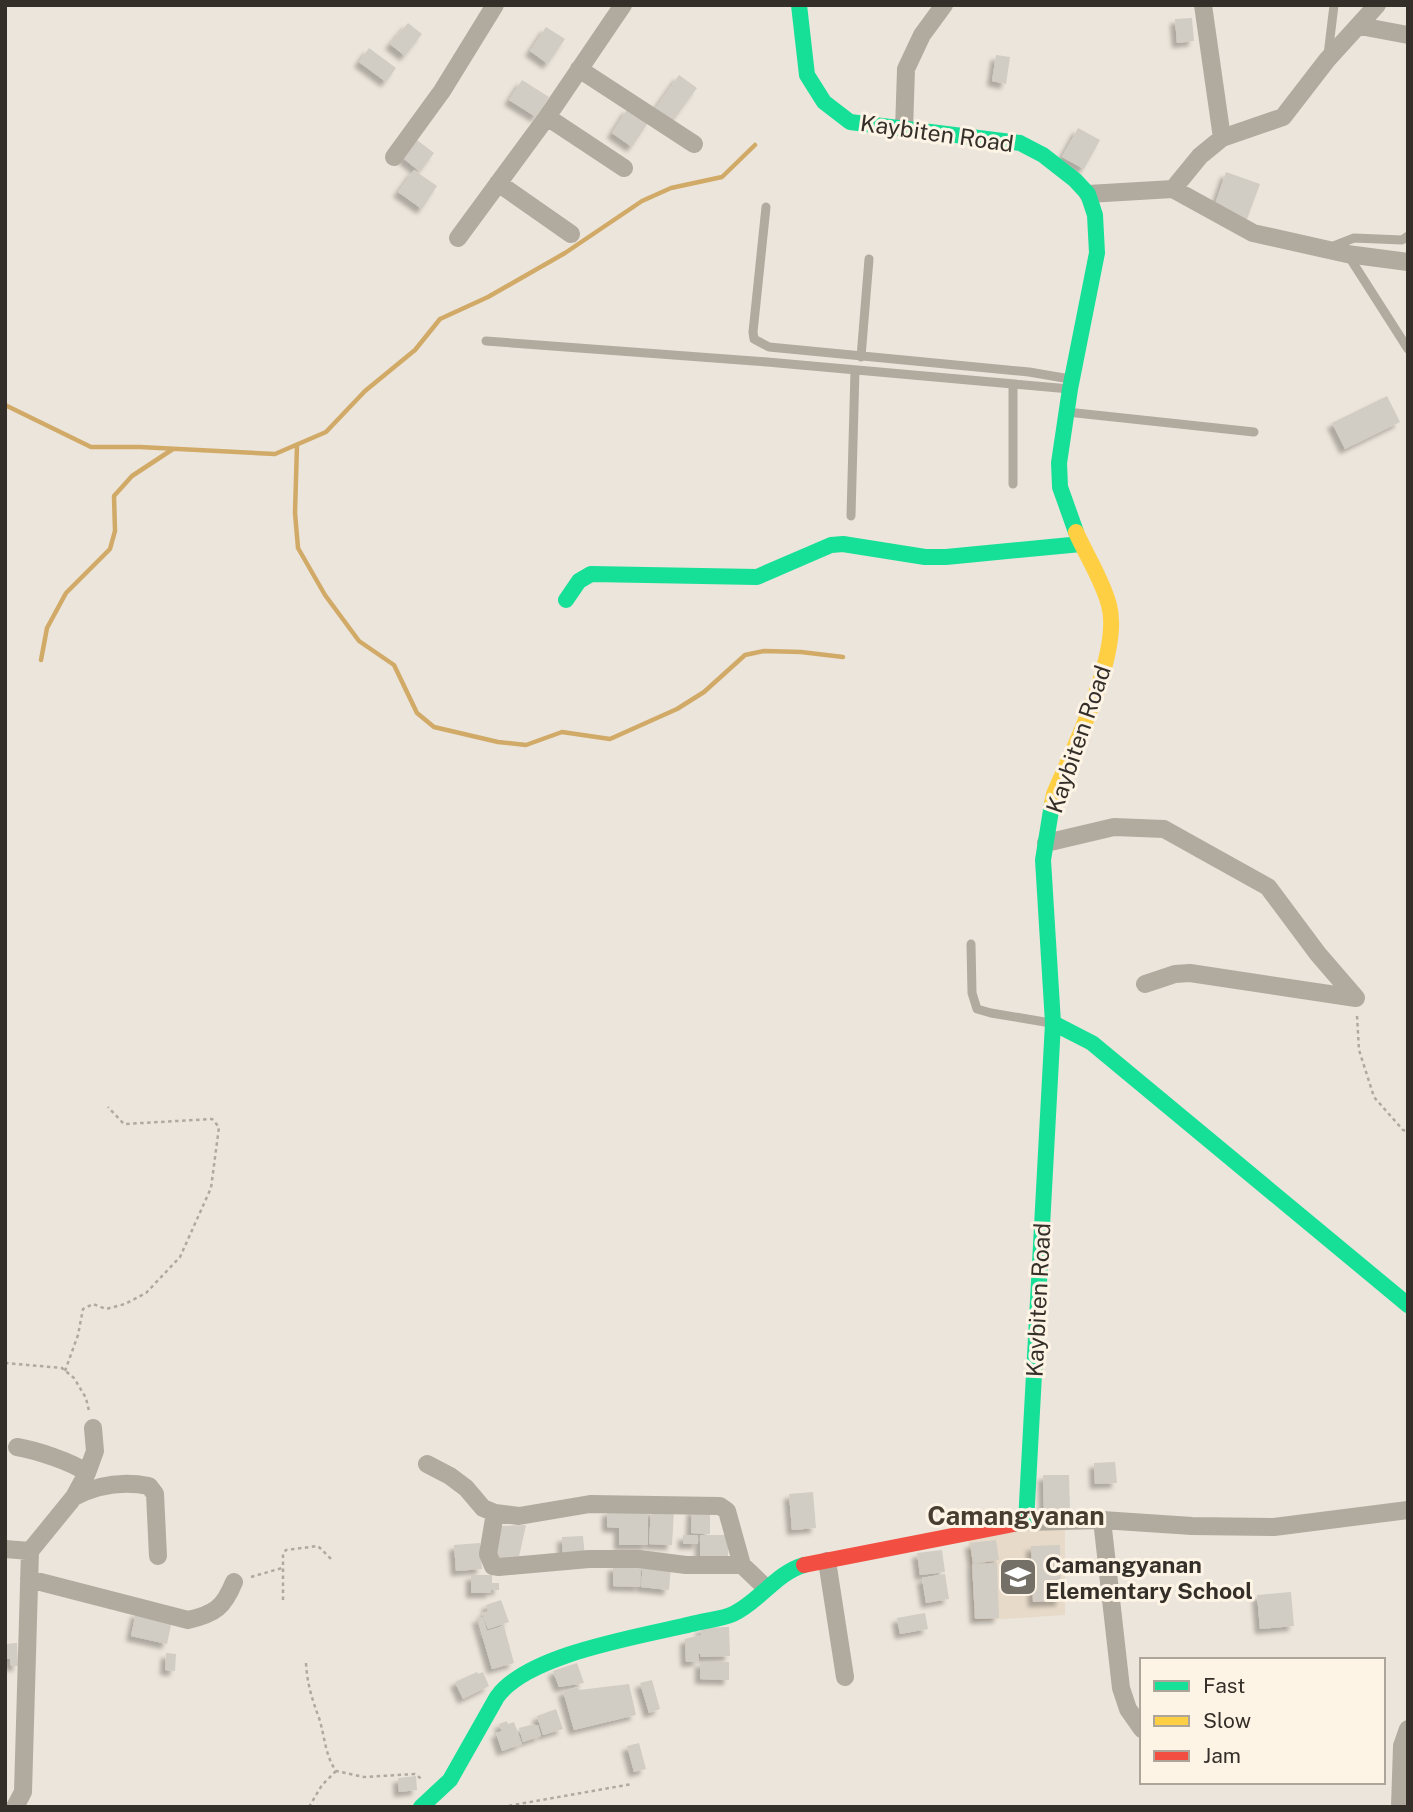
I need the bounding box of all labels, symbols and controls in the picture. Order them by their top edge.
street label: Kaybiten Road [859,109,1015,157]
street label: Kaybiten Road [1040,662,1116,816]
street label: Kaybiten Road [1020,1222,1056,1378]
district label: Camangyanan [927,1500,1105,1531]
place label: Camangyanan Elementary School [1045,1551,1253,1604]
school or university icon: Camangyanan Elementary School [997,1556,1039,1598]
legend [1140,1658,1385,1784]
text: Fast [1203,1673,1245,1698]
text: Slow [1203,1708,1251,1733]
text: Jam [1203,1743,1241,1768]

